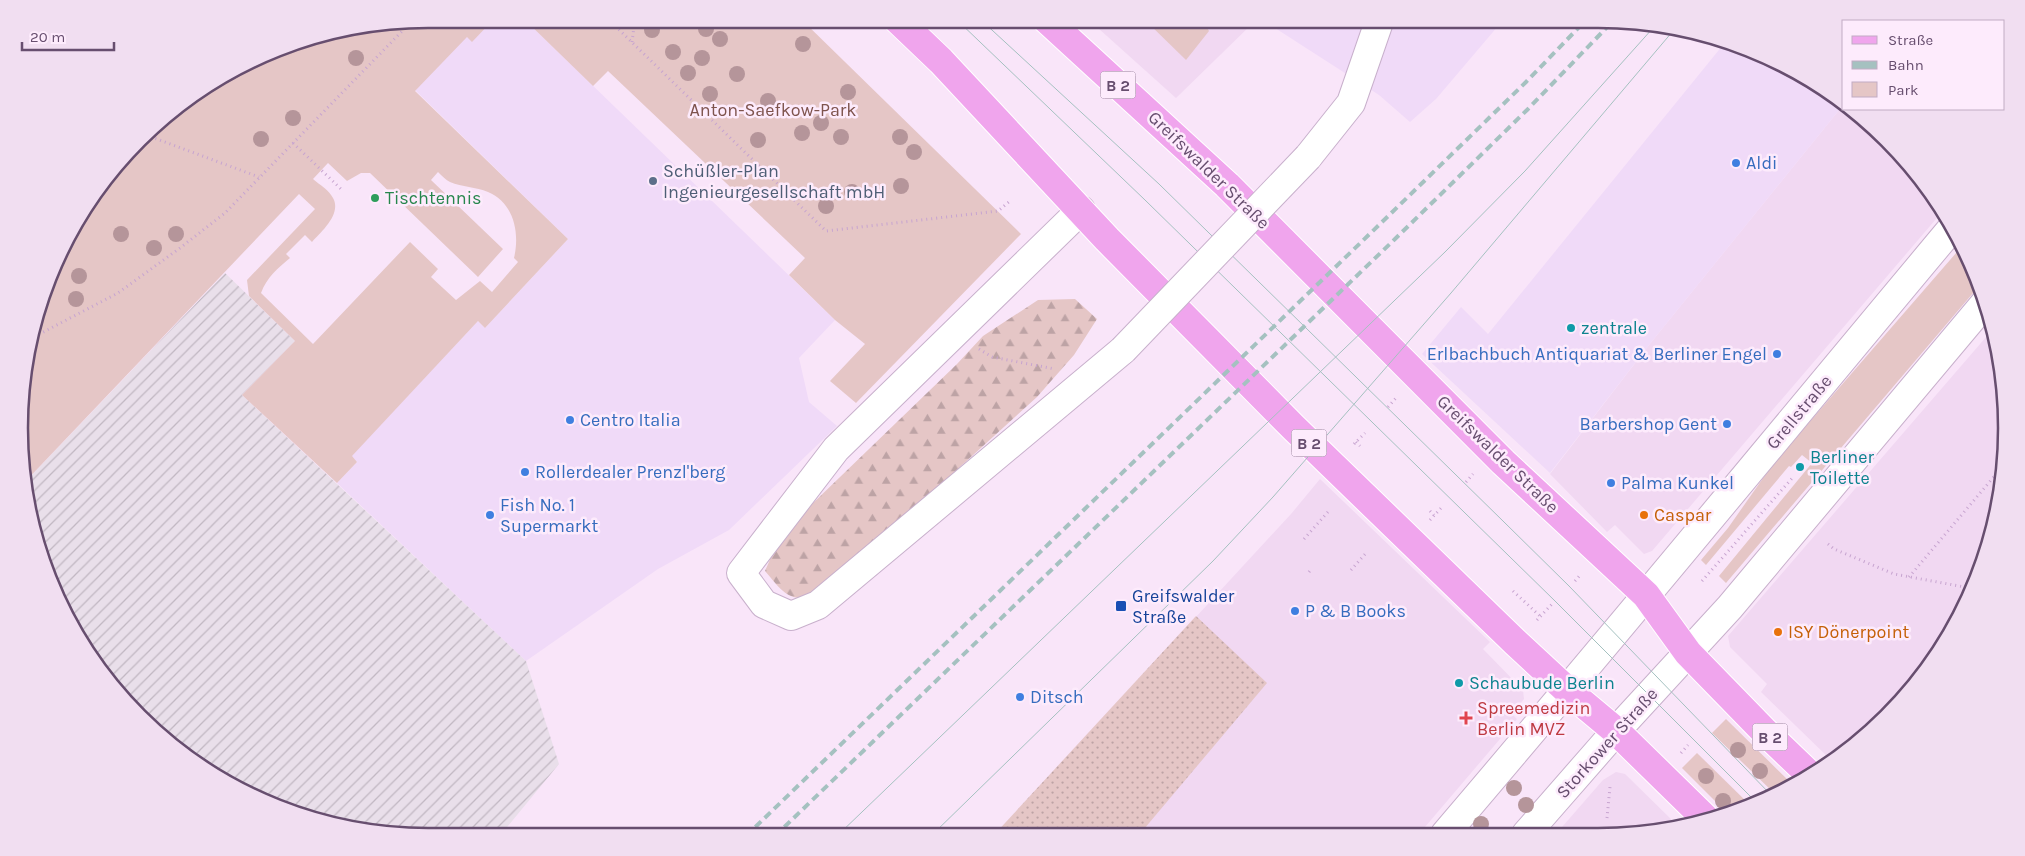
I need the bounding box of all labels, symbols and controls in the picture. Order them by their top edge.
scale bar [22,20,115,52]
legend [1842,20,2005,110]
text: 20 m [30,28,65,46]
text: Straße [1888,31,1933,49]
text: Bahn [1888,56,1924,74]
road number: B 2 [1100,72,1136,98]
text: Park [1888,81,1918,99]
park label: Anton-Saefkow-Park [690,99,856,121]
street label: Greifswalder Straße [1143,106,1275,234]
place label: Aldi [1746,152,1777,174]
marker: Aldi [1730,157,1742,169]
place label: Schüßler-Plan Ingenieurgesellschaft mbH [663,160,885,203]
marker: Schüßler-Plan Ingenieurgesellschaft mbH [647,175,659,187]
place label: Tischtennis [385,187,482,209]
marker: Tischtennis [369,192,381,204]
place label: zentrale [1581,317,1647,339]
marker: zentrale [1565,322,1577,334]
place label: Erlbachbuch Antiquariat & Berliner Engel [1427,343,1767,365]
marker: Erlbachbuch Antiquariat & Berliner Engel [1771,348,1783,360]
street label: Grellstraße [1762,370,1836,454]
street label: Greifswalder Straße [1432,390,1564,518]
place label: Centro Italia [580,409,681,431]
place label: Barbershop Gent [1580,413,1717,435]
marker: Centro Italia [564,414,576,426]
marker: Barbershop Gent [1721,418,1733,430]
road number: B 2 [1292,429,1326,456]
place label: Berliner Toilette [1810,446,1874,489]
place label: Rollerdealer Prenzl'berg [535,461,725,483]
marker: Berliner Toilette [1794,461,1806,473]
marker: Rollerdealer Prenzl'berg [519,466,531,478]
place label: Palma Kunkel [1621,472,1734,494]
marker: Palma Kunkel [1605,477,1617,489]
place label: Fish No. 1 Supermarkt [500,494,598,537]
place label: Caspar [1654,504,1712,526]
marker: Fish No. 1 Supermarkt [484,509,496,521]
marker: Caspar [1638,509,1650,521]
place label: Greifswalder Straße [1132,585,1235,628]
marker: Greifswalder Straße [1114,599,1128,613]
place label: P & B Books [1305,600,1406,622]
marker: P & B Books [1289,605,1301,617]
place label: ISY Dönerpoint [1788,621,1910,643]
marker: ISY Dönerpoint [1772,626,1784,638]
place label: Schaubude Berlin [1469,672,1615,694]
marker: Schaubude Berlin [1453,677,1465,689]
street label: Storkower Straße [1552,683,1662,803]
place label: Ditsch [1030,686,1084,708]
marker: Ditsch [1014,691,1026,703]
place label: Spreemedizin Berlin MVZ [1477,697,1590,740]
marker: Spreemedizin Berlin MVZ [1459,711,1473,725]
road number: B 2 [1752,724,1788,750]

